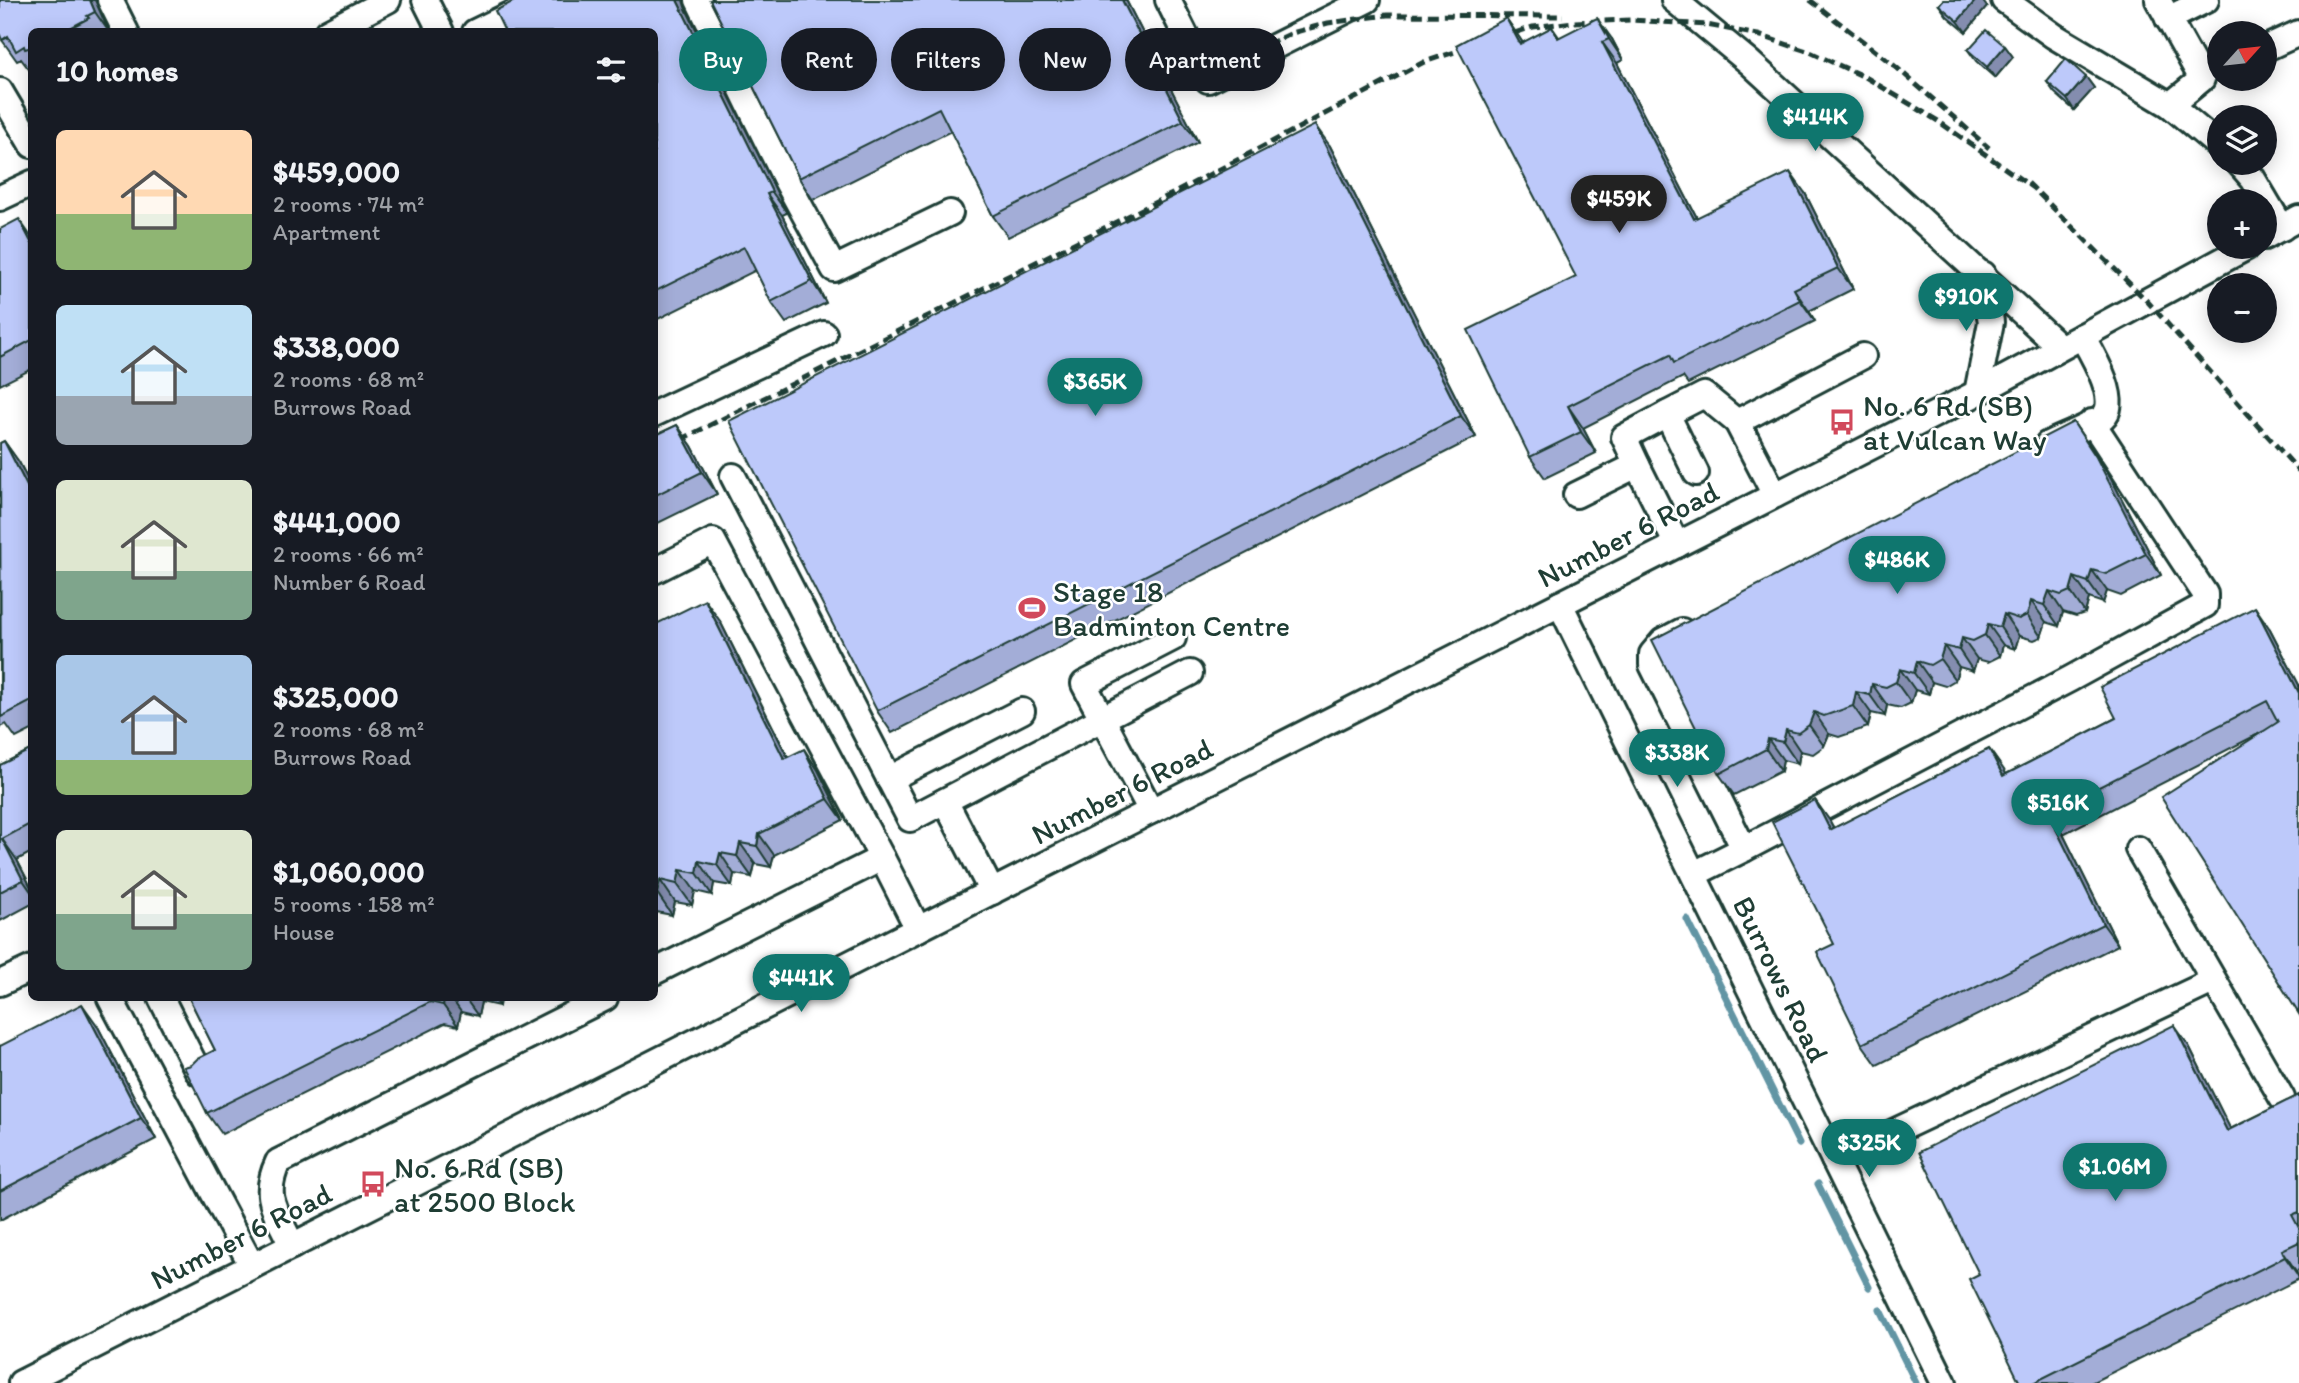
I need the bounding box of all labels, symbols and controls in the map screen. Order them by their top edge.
north arrow [2207,21,2277,91]
map controls [2207,21,2277,343]
chip: Buy [679,28,767,91]
chip: Rent [781,28,877,91]
chip: Filters [891,28,1005,91]
chip: New [1019,28,1111,91]
chip: Apartment [1125,28,1285,91]
icon: filters [592,51,630,89]
text: 10 homes [56,52,179,89]
pin: $414K [1766,94,1864,153]
text: $414K [1783,102,1847,130]
button: layers [2207,105,2277,175]
text: $459,000 [273,153,400,190]
icon: home [112,158,196,242]
pin: $459K [1570,176,1668,235]
text: $459K [1587,184,1651,212]
button: + [2207,189,2277,259]
text: 2 rooms · 74 m² [273,190,425,218]
text: Apartment [273,218,380,246]
button: − [2207,273,2277,343]
pin: $910K [1917,274,2015,333]
text: $910K [1934,282,1998,310]
text: $338,000 [273,328,400,365]
icon: home [112,333,196,417]
pin: $365K [1046,358,1144,418]
text: 2 rooms · 68 m² [273,365,424,393]
text: $365K [1063,367,1127,395]
place label: No. 6 Rd (SB) at Vulcan Way [1863,387,2047,458]
text: Burrows Road [273,393,411,421]
bus stop icon: No. 6 Rd (SB) at Vulcan Way [1827,407,1857,437]
street label: Number 6 Road [1531,472,1725,596]
text: $441,000 [273,503,401,540]
icon: home [112,508,196,592]
pin: $486K [1848,536,1946,596]
text: 2 rooms · 66 m² [273,540,424,568]
text: $486K [1865,545,1929,573]
text: Number 6 Road [273,568,425,596]
place label: Stage 18 Badminton Centre [1053,573,1290,644]
sports icon: Stage 18 Badminton Centre [1017,593,1047,623]
text: $325,000 [273,678,399,715]
icon: home [112,683,196,767]
text: 2 rooms · 68 m² [273,715,424,743]
street label: Number 6 Road [1025,729,1219,853]
pin: $338K [1628,730,1726,789]
text: $338K [1645,738,1709,766]
text: Burrows Road [273,743,411,771]
pin: $516K [2009,780,2107,839]
text: $516K [2027,788,2089,816]
text: $1,060,000 [273,853,425,890]
icon: home [112,858,196,942]
text: 5 rooms · 158 m² [273,890,435,918]
street label: Burrows Road [1725,890,1837,1068]
text: House [273,918,335,946]
pin: $441K [752,954,850,1014]
text: $441K [769,963,833,991]
pin: $325K [1820,1120,1918,1179]
text: $325K [1837,1128,1901,1156]
pin: $1.06M [2058,1144,2172,1203]
place label: No. 6 Rd (SB) at 2500 Block [394,1149,576,1220]
text: $1.06M [2079,1152,2151,1180]
bus stop icon: No. 6 Rd (SB) at 2500 Block [358,1169,388,1199]
street label: Number 6 Road [144,1174,338,1298]

